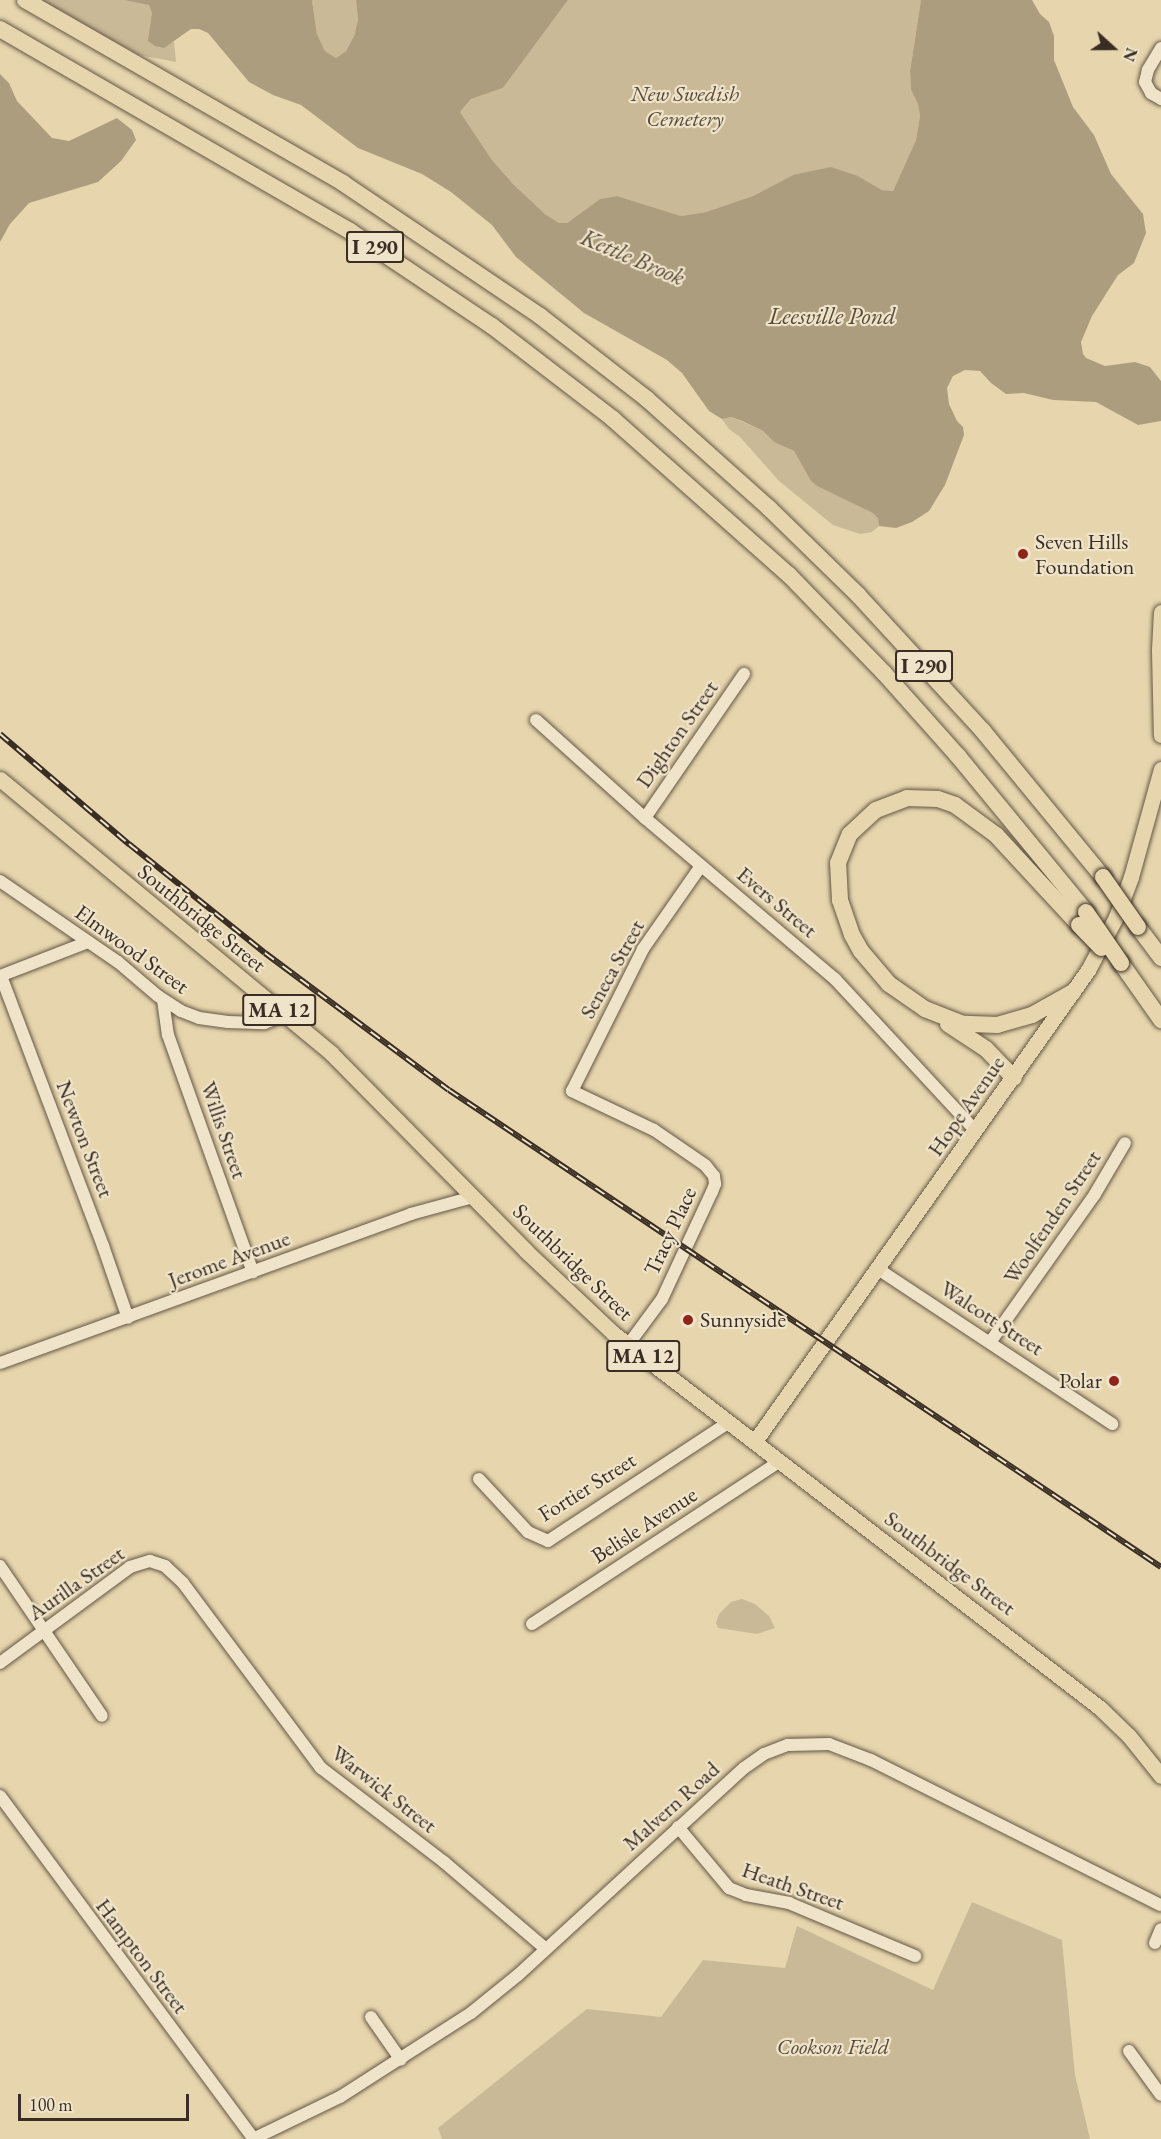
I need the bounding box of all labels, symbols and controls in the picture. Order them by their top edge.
north arrow [1083,18,1143,78]
text: N [1118,45,1142,64]
park label: New Swedish Cemetery [631,80,739,132]
water label: Kettle Brook [577,222,689,292]
road number: I 290 [345,229,405,265]
water label: Leesville Pond [768,302,896,330]
place label: Seven Hills Foundation [1035,528,1134,580]
marker: Seven Hills Foundation [1016,547,1030,561]
road number: I 290 [894,648,954,684]
street label: Dighton Street [630,675,724,793]
street label: Southbridge Street [133,858,271,978]
street label: Evers Street [732,861,822,943]
street label: Elmwood Street [70,899,194,999]
street label: Seneca Street [574,915,650,1023]
road number: MA 12 [242,992,316,1028]
street label: Hope Avenue [922,1051,1010,1161]
street label: Newton Street [51,1077,119,1201]
street label: Willis Street [195,1078,253,1182]
street label: Woolfenden Street [998,1145,1106,1289]
street label: Tracy Place [638,1183,702,1279]
street label: Southbridge Street [507,1198,639,1326]
street label: Jerome Avenue [165,1225,293,1293]
street label: Walcott Street [935,1275,1049,1361]
place label: Sunnyside [700,1307,786,1333]
marker: Sunnyside [681,1313,695,1327]
road number: MA 12 [606,1338,680,1374]
place label: Polar [1059,1368,1102,1394]
marker: Polar [1107,1374,1121,1388]
street label: Fortier Street [533,1447,641,1527]
street label: Belisle Avenue [586,1481,702,1569]
street label: Southbridge Street [879,1505,1021,1621]
street label: Aurilla Street [23,1540,129,1626]
street label: Warwick Street [326,1740,442,1838]
street label: Malvern Road [617,1756,725,1856]
street label: Heath Street [739,1856,847,1916]
street label: Hampton Street [90,1893,194,2019]
park label: Cookson Field [777,2034,889,2060]
scale bar [21,2082,192,2120]
text: 100 m [29,2093,73,2116]

